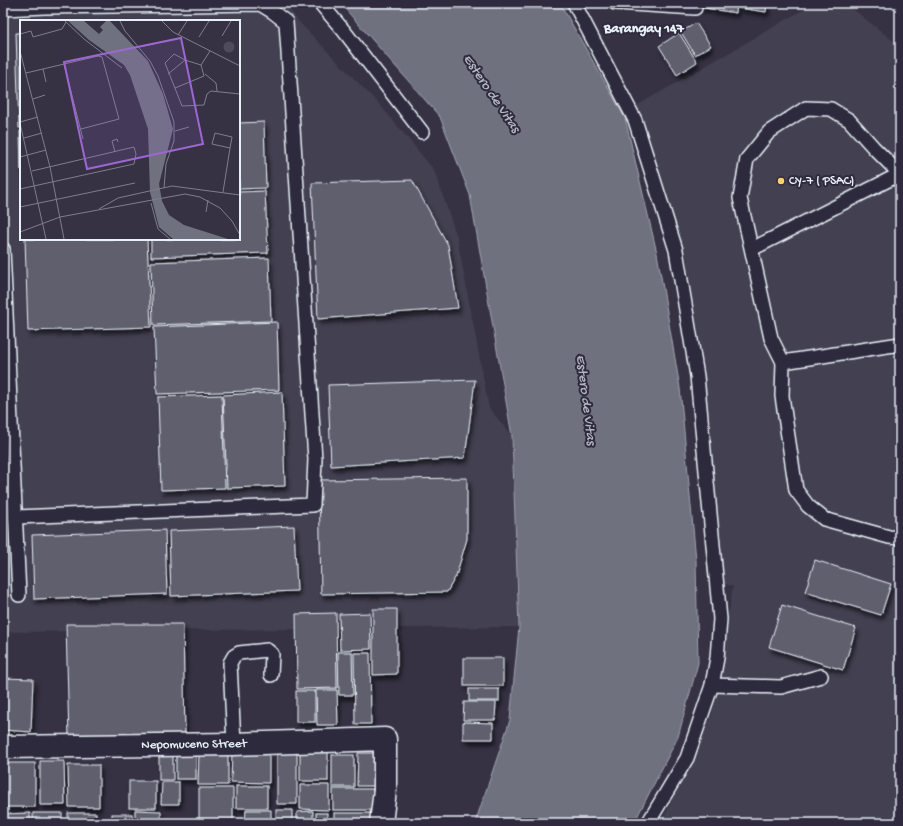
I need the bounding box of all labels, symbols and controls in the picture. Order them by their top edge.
inset map [20,20,240,240]
district label: Barangay 147 [603,21,685,38]
water label: Estero de Vitas [459,52,524,138]
place label: CY-7 ( PSAC) [789,174,854,189]
marker: CY-7 ( PSAC) [776,176,786,186]
water label: Estero de Vitas [571,354,599,448]
street label: Nepomuceno Street [141,736,249,753]

